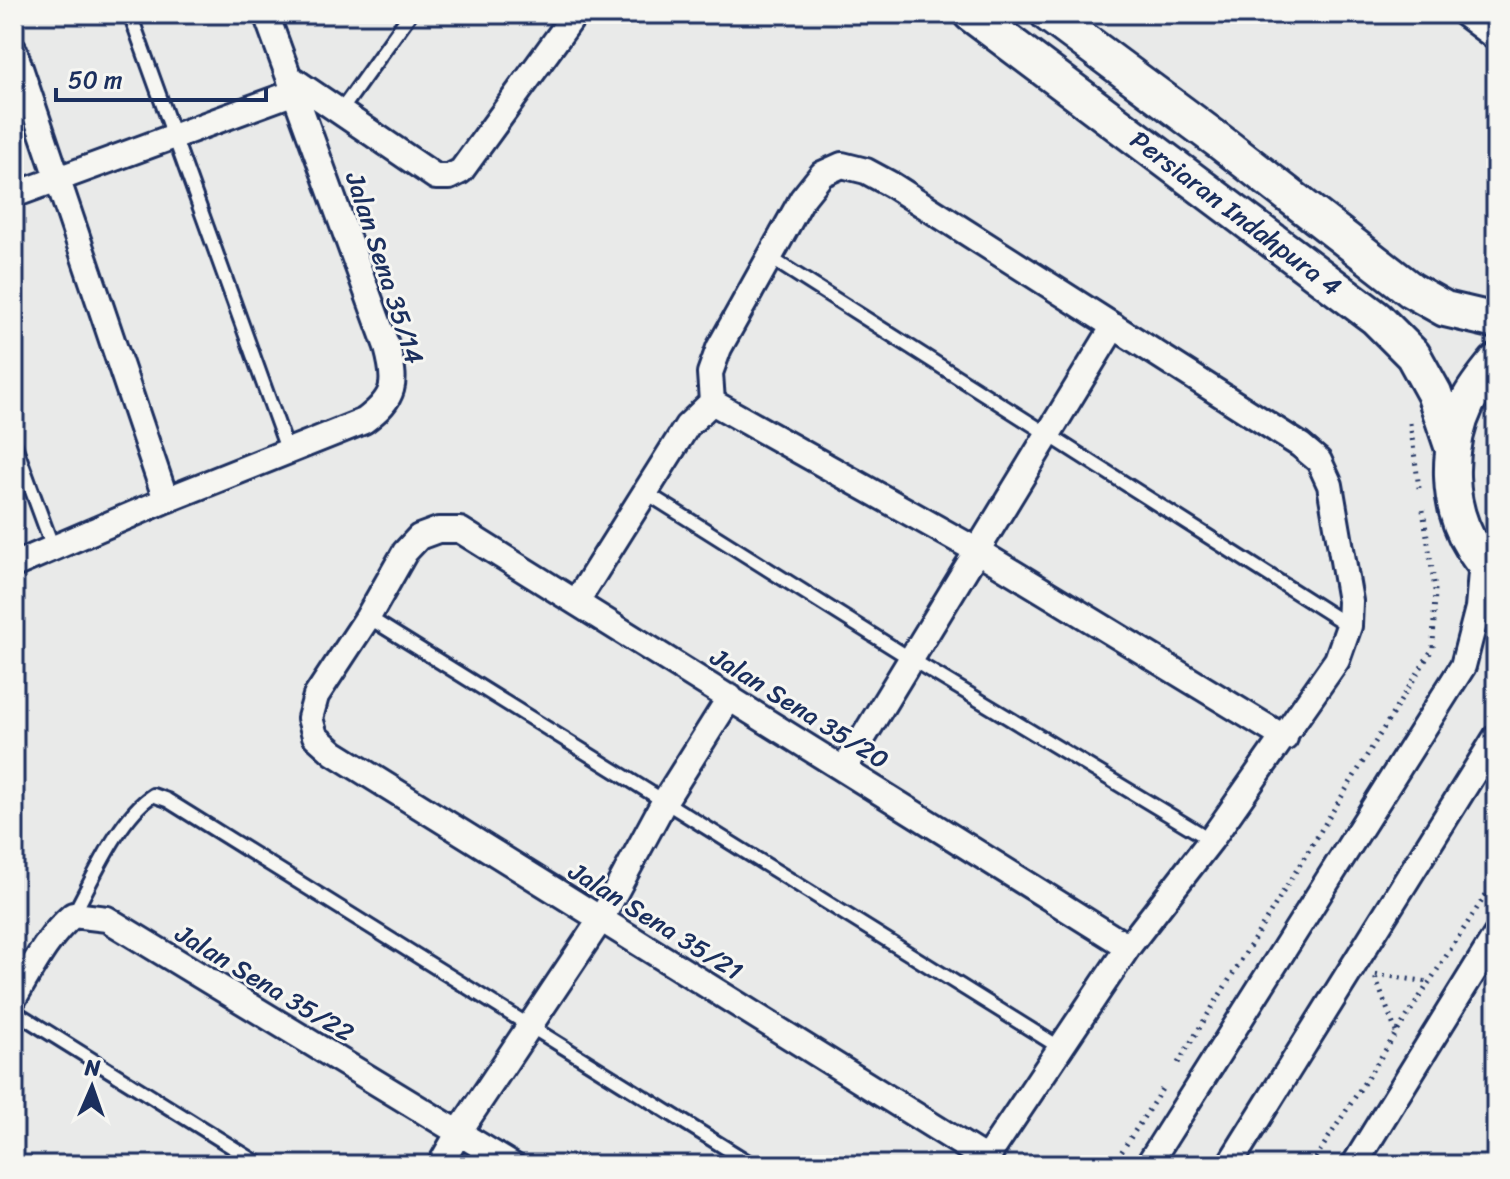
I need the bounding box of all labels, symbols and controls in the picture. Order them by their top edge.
scale bar [56,52,266,102]
text: 50 m [68,59,123,101]
street label: Persiaran Indahpura 4 [1120,118,1352,308]
street label: Jalan Sena 35/14 [332,165,438,370]
street label: Jalan Sena 35/20 [701,634,899,781]
street label: Jalan Sena 35/21 [559,848,752,993]
street label: Jalan Sena 35/22 [166,911,364,1055]
north arrow [52,1047,132,1127]
text: N [83,1048,102,1087]

